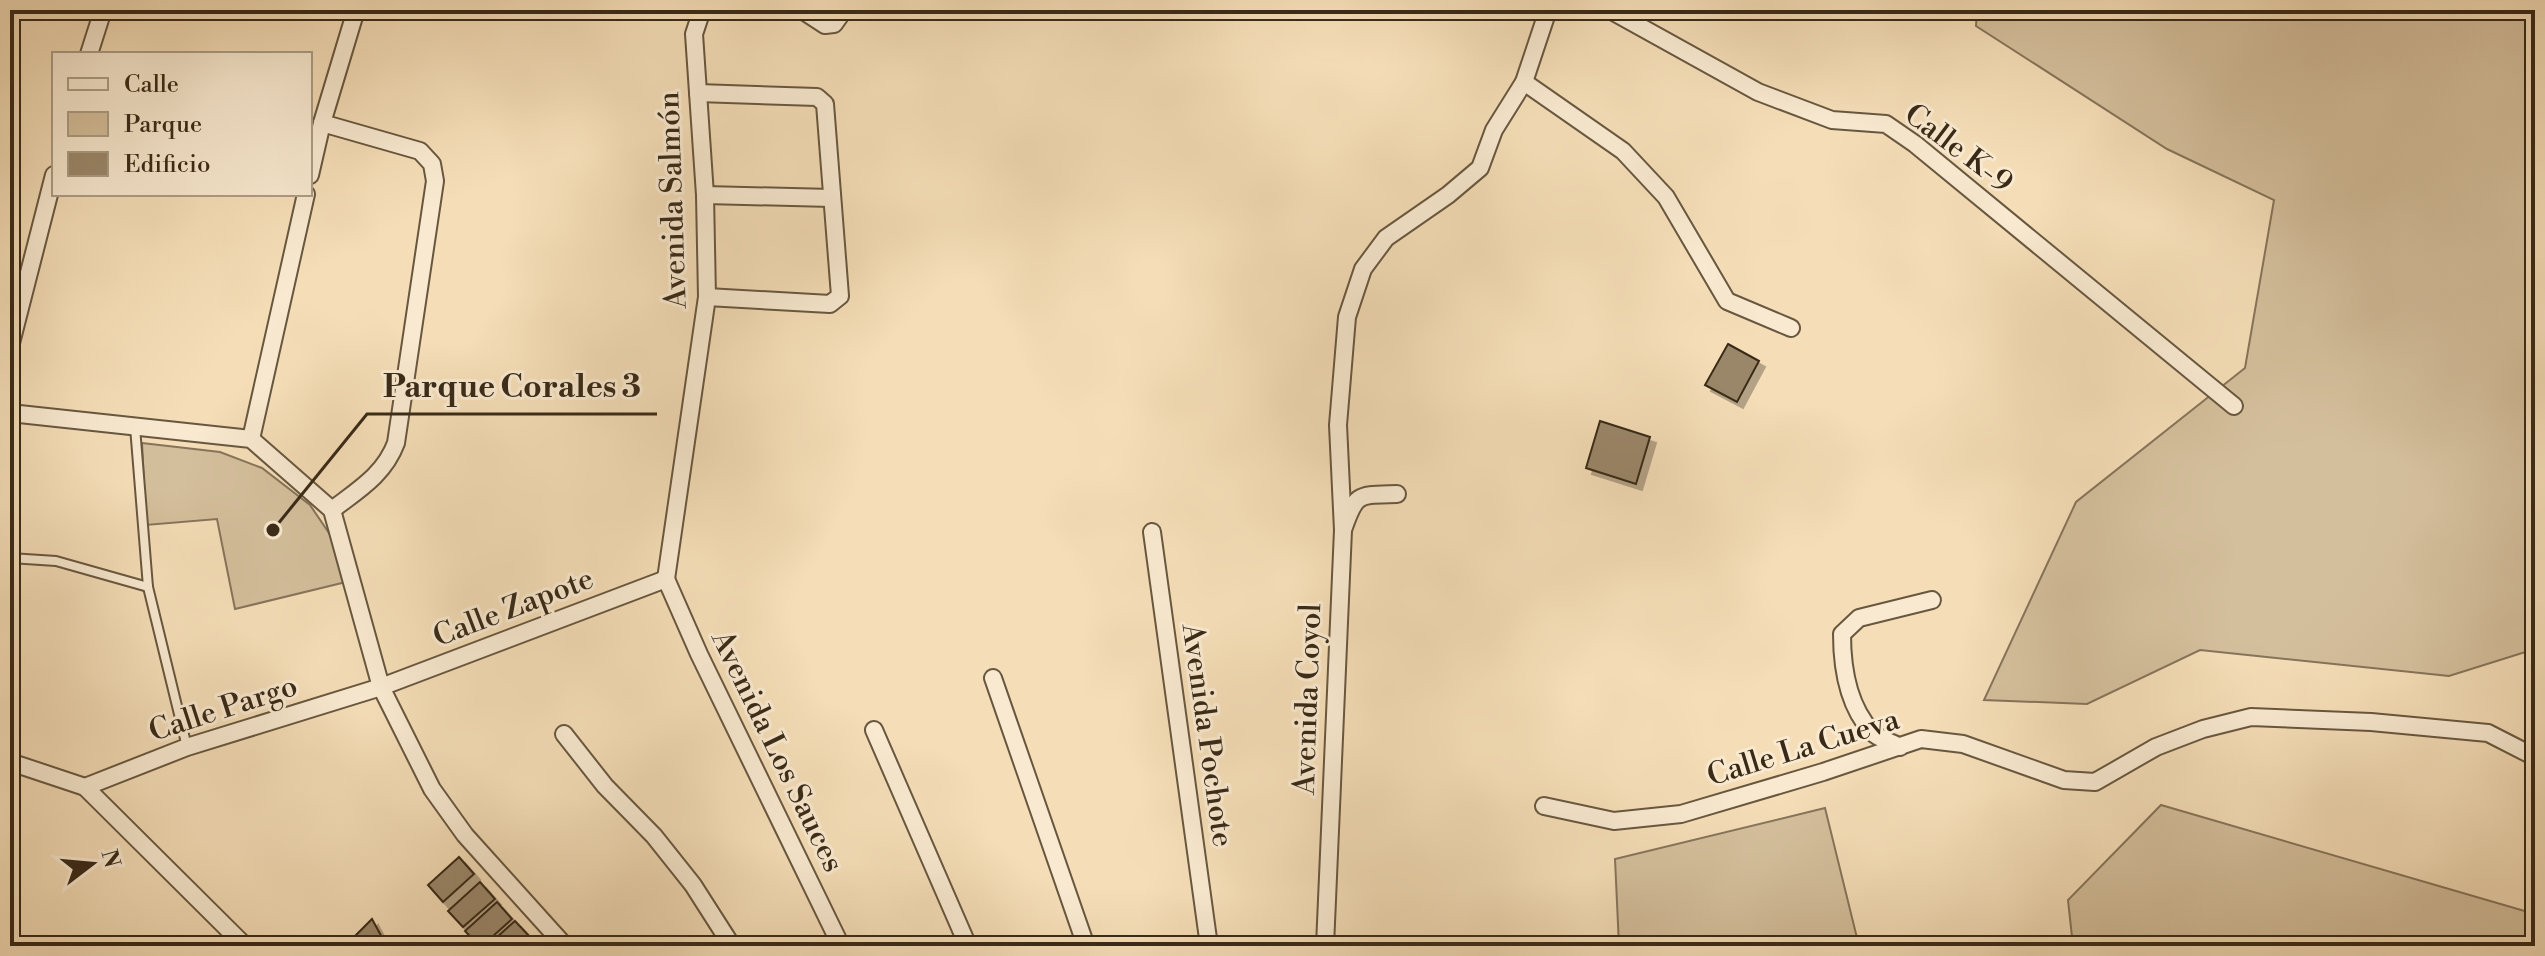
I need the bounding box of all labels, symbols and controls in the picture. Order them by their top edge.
legend [52,52,312,196]
text: Calle [124,70,179,100]
street label: Avenida Salmón [650,91,696,310]
street label: Calle K-9 [1897,96,2020,202]
text: Parque [124,110,202,140]
text: Edificio [124,150,210,180]
callout: Parque Corales 3 [367,358,657,414]
text: Parque Corales 3 [383,367,641,407]
street label: Calle Zapote [428,560,599,656]
street label: Avenida Coyol [1286,603,1330,796]
street label: Avenida Pochote [1172,620,1241,849]
street label: Avenida Los Sauces [702,624,852,878]
street label: Calle Pargo [144,667,302,751]
street label: Calle La Cueva [1703,700,1905,795]
north arrow [52,824,132,904]
text: N [94,847,125,872]

